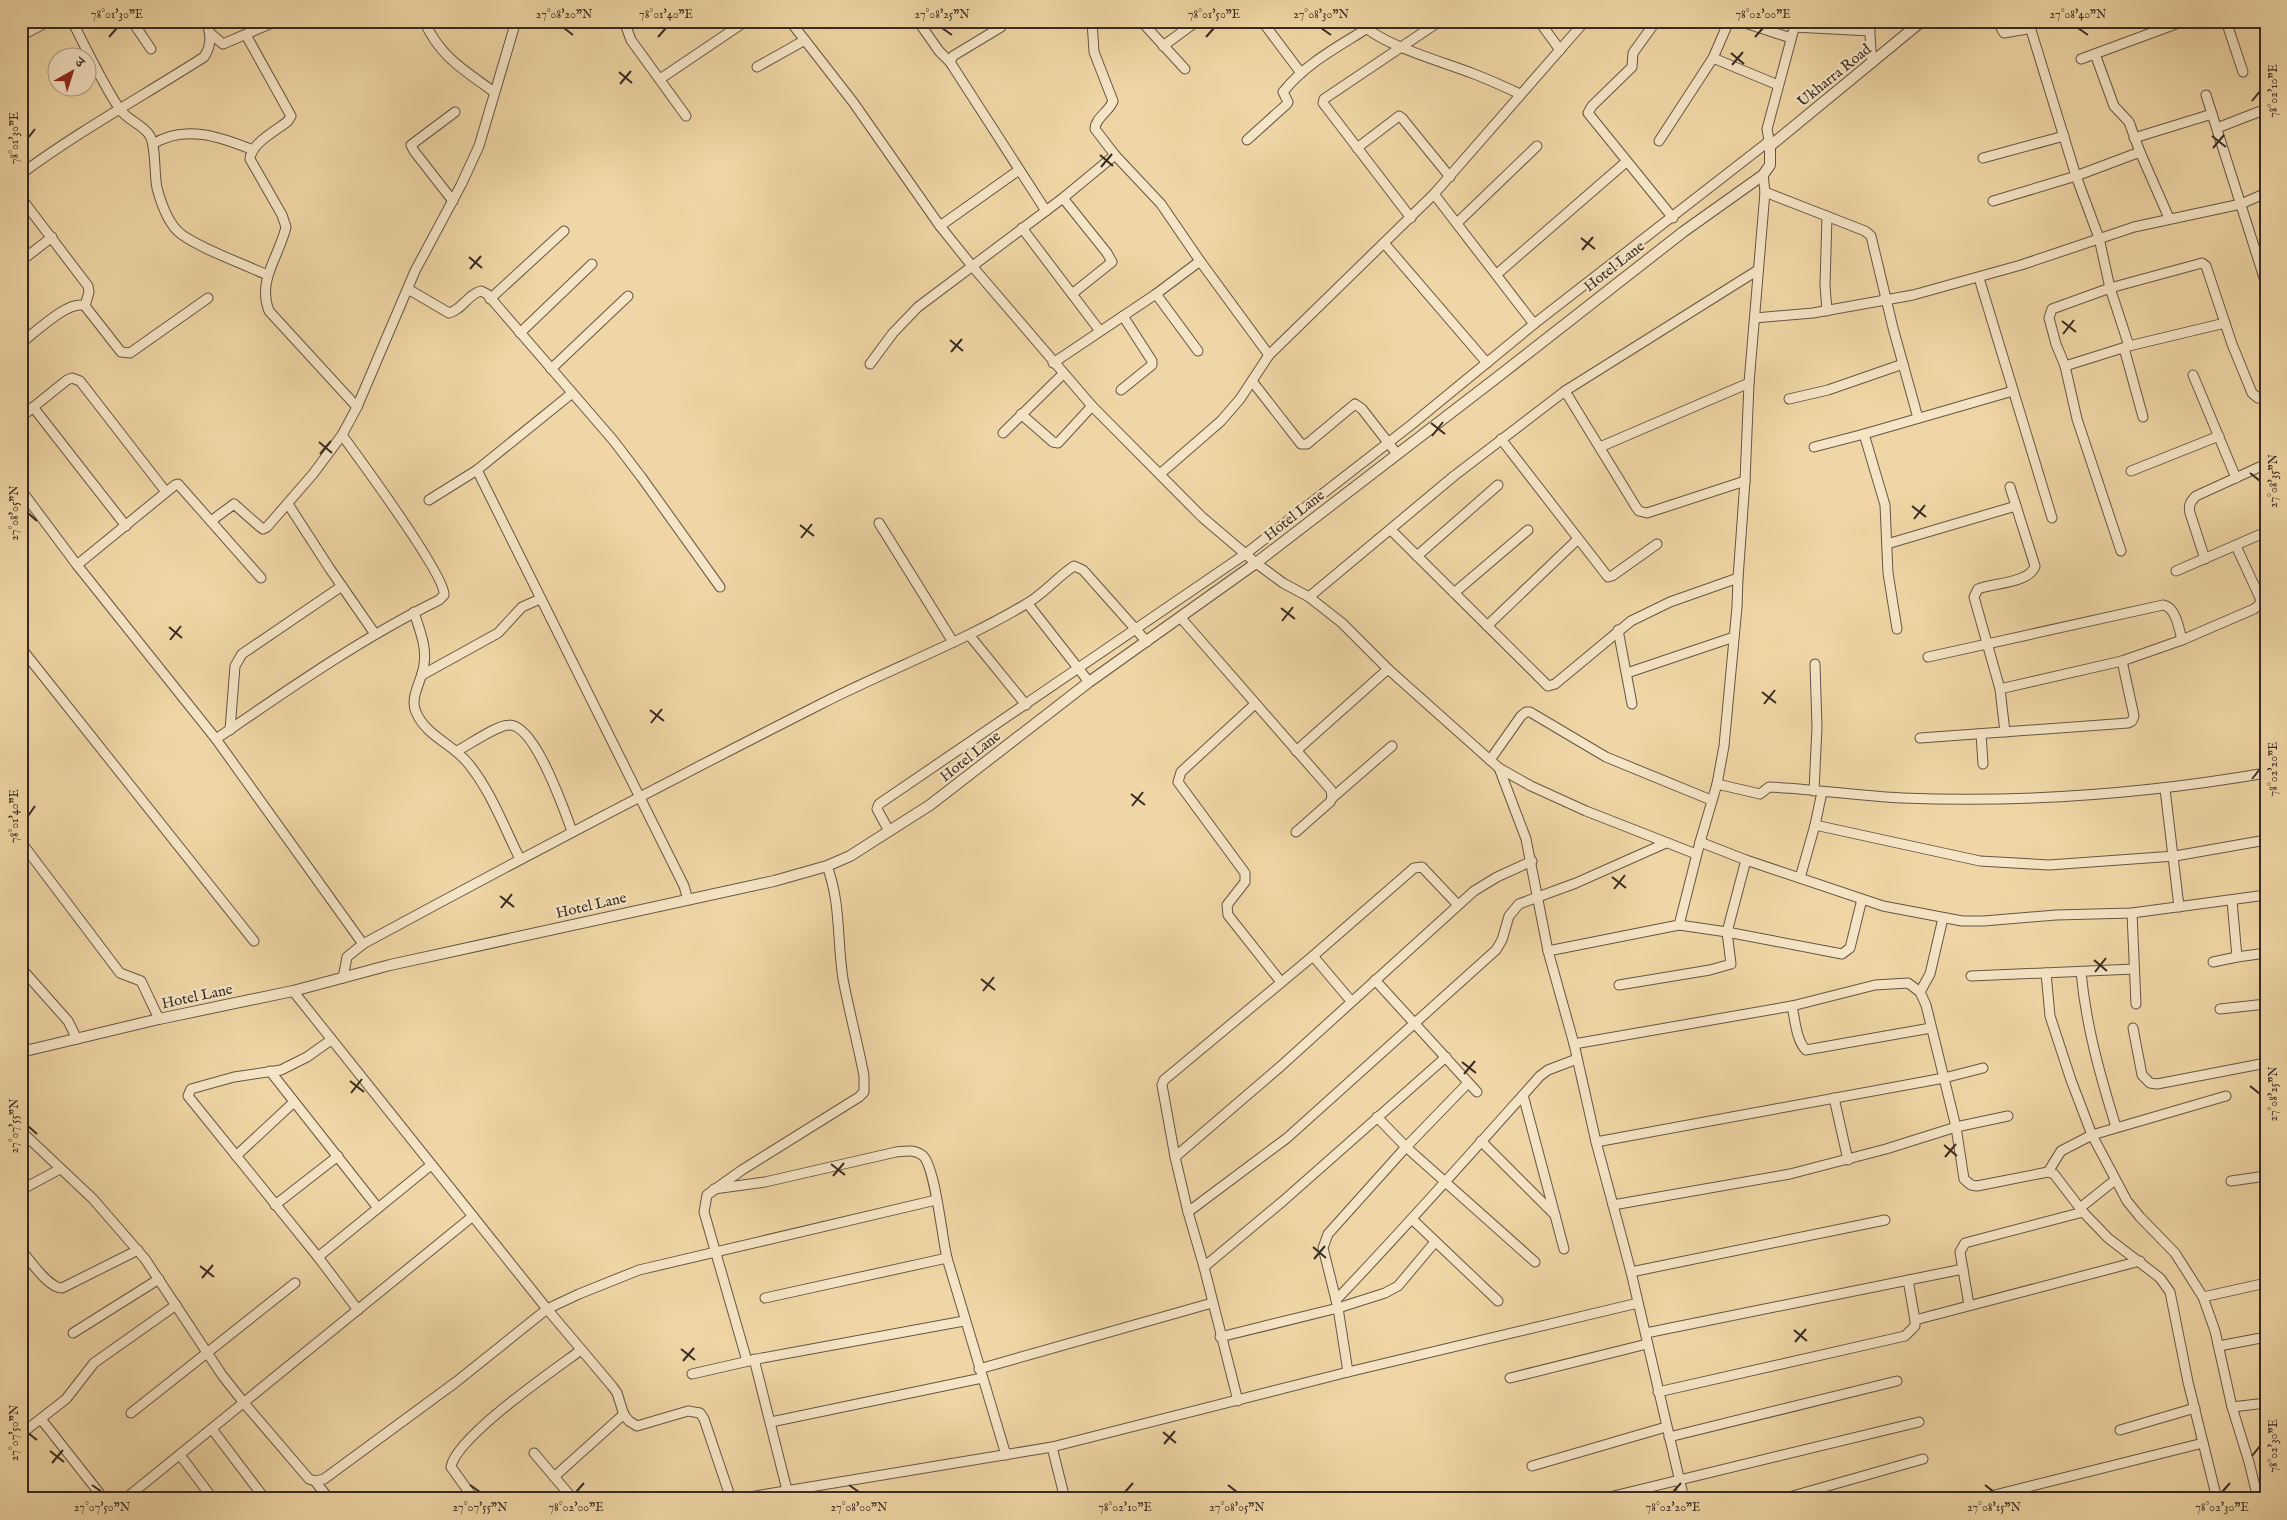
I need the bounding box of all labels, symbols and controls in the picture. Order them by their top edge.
text: 78°01'30"E [91,7,143,22]
text: 27°08'20"N [536,7,593,22]
text: 78°01'40"E [639,7,693,22]
text: 27°08'25"N [914,7,970,22]
text: 78°01'50"E [1188,7,1240,22]
text: 27°08'30"N [1293,7,1349,22]
text: 78°02'00"E [1735,7,1791,22]
text: 27°08'40"N [2050,7,2107,22]
street label: Ukharra Road [1793,39,1876,111]
north arrow [48,48,98,98]
text: उ [70,53,89,72]
text: 78°02'10"E [2266,64,2281,118]
text: 78°01'30"E [7,112,22,164]
street label: Hotel Lane [1580,237,1649,296]
text: 27°08'35"N [2266,453,2281,508]
text: 27°08'05"N [7,485,22,541]
street label: Hotel Lane [1260,486,1329,545]
street label: Hotel Lane [936,727,1005,786]
text: 78°02'20"E [2266,742,2281,796]
text: 78°01'40"E [7,789,22,843]
street label: Hotel Lane [554,888,629,923]
street label: Hotel Lane [160,980,234,1013]
text: 27°08'25"N [2266,1066,2281,1122]
text: 27°07'55"N [7,1098,22,1153]
text: 27°07'50"N [7,1404,22,1461]
text: 78°02'30"E [2266,1419,2281,1473]
text: 27°07'50"N [74,1500,131,1515]
text: 27°07'55"N [453,1500,508,1515]
text: 78°02'00"E [548,1500,604,1515]
text: 27°08'00"N [831,1500,888,1515]
text: 78°02'10"E [1098,1500,1152,1515]
text: 27°08'05"N [1209,1500,1265,1515]
text: 78°02'20"E [1646,1500,1700,1515]
text: 27°08'15"N [1967,1500,2022,1515]
text: 78°02'30"E [2195,1500,2249,1515]

